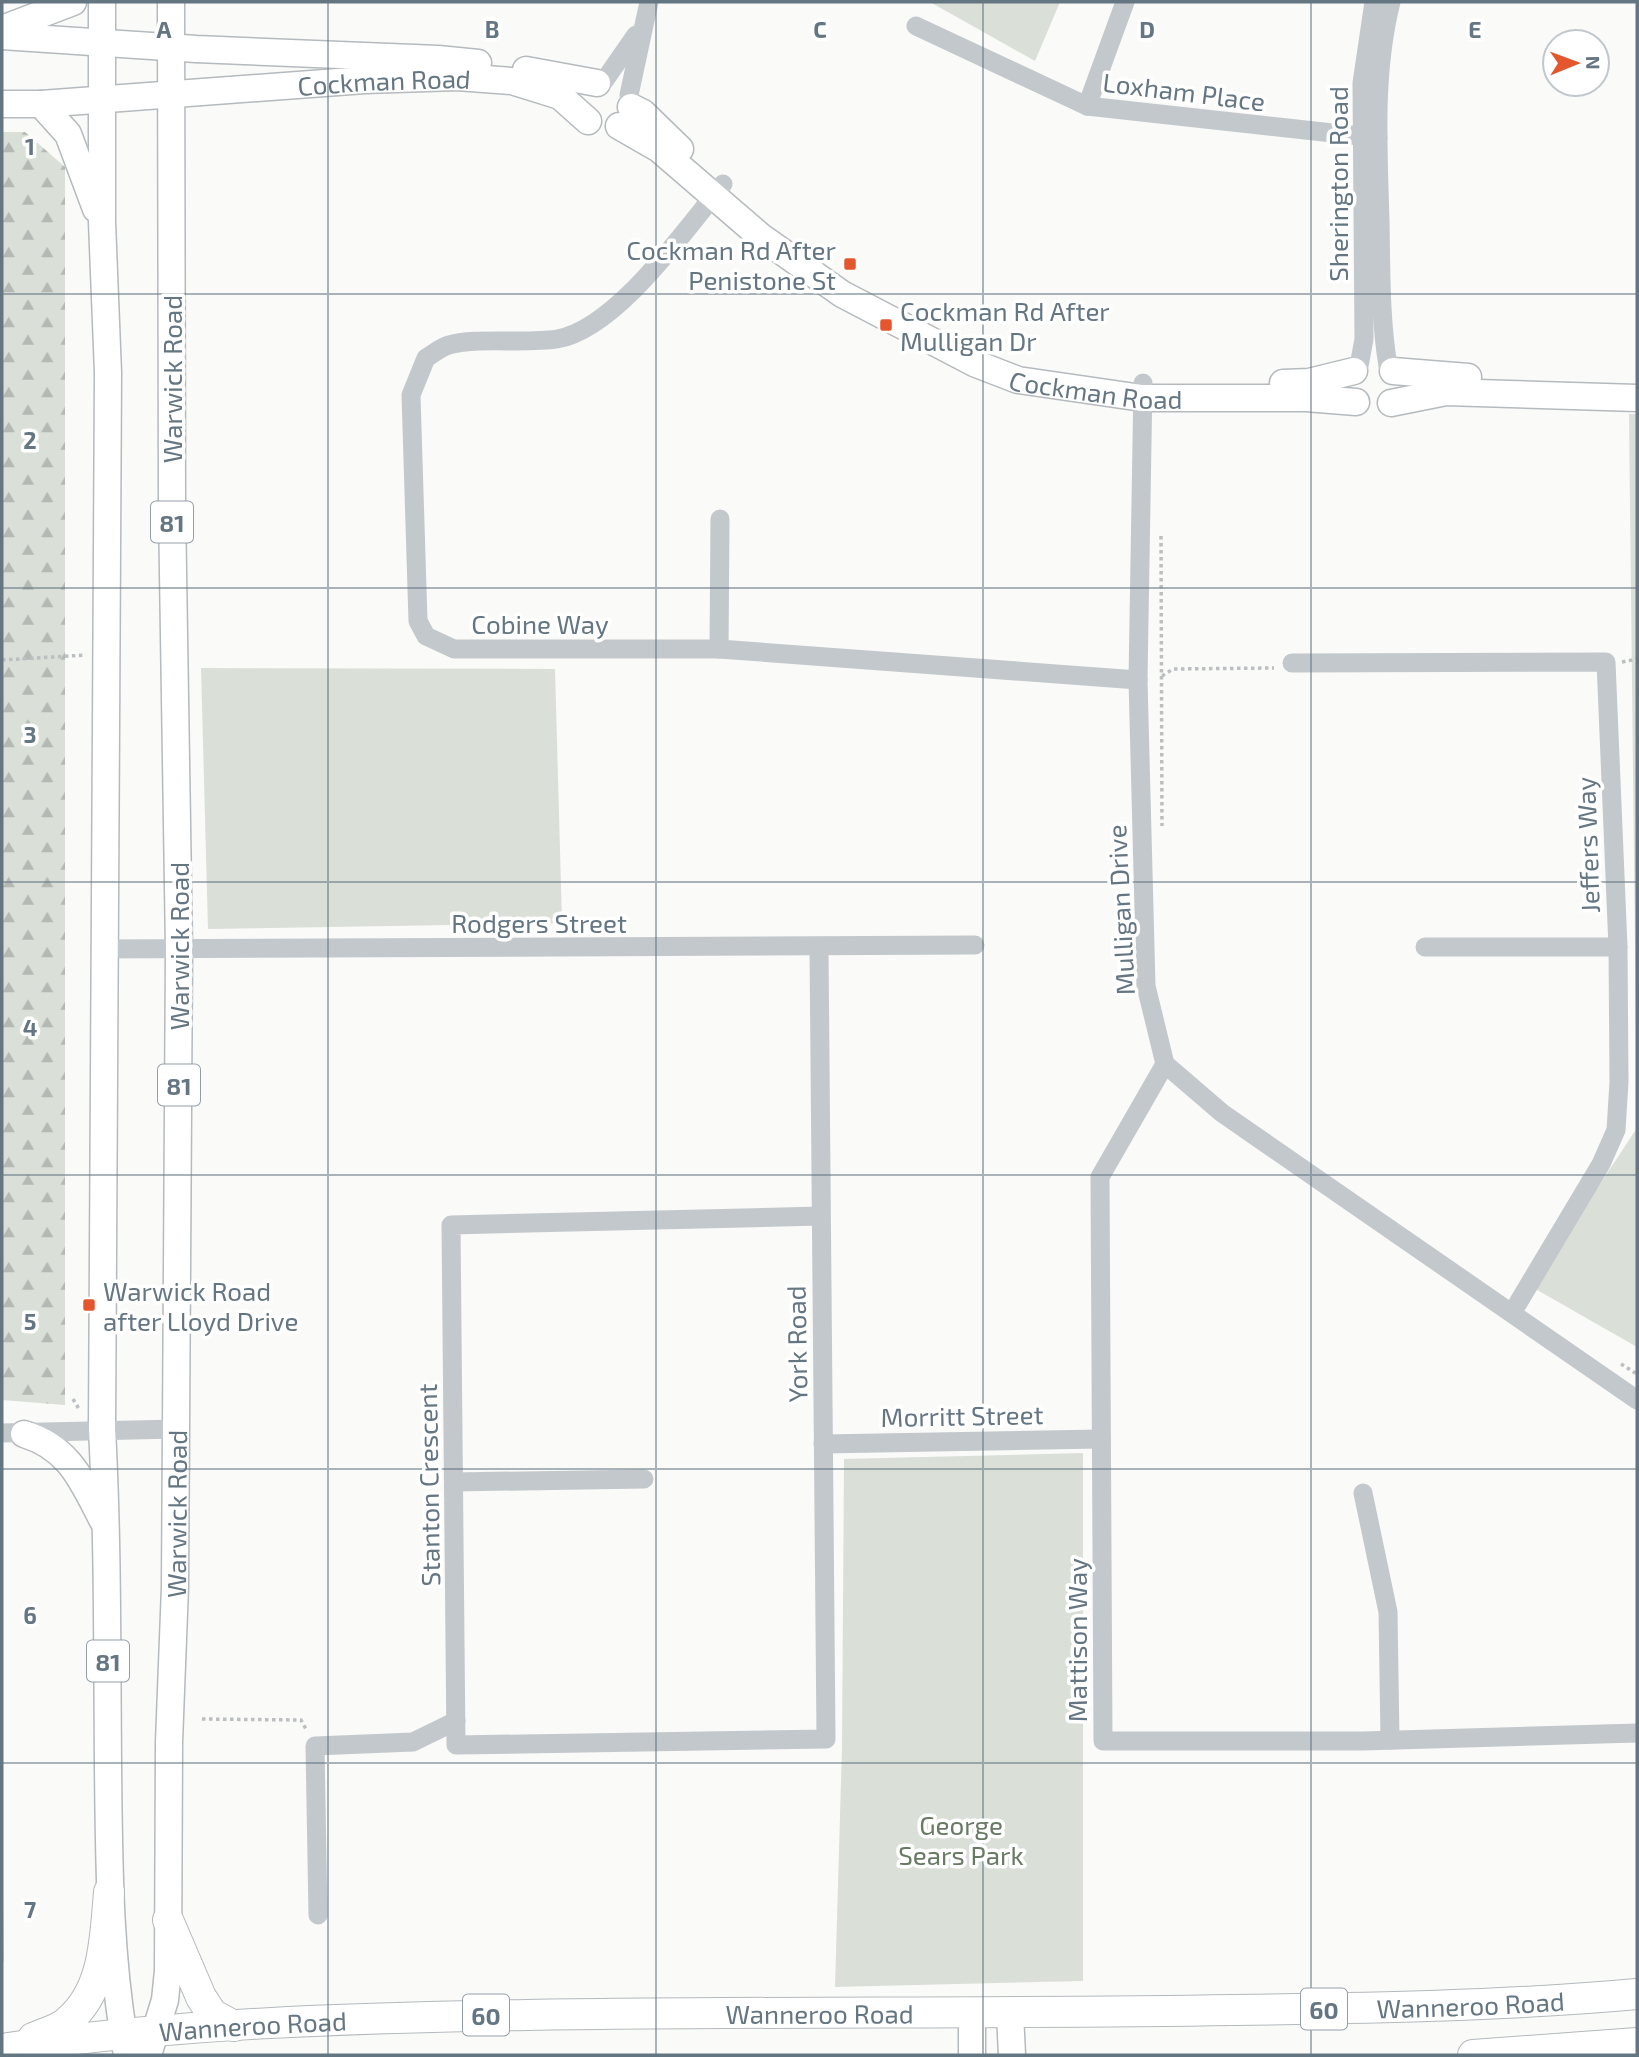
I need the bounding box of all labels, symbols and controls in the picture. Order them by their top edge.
text: A [156,15,172,43]
text: B [485,15,499,43]
text: C [813,15,827,43]
text: D [1139,15,1155,43]
text: E [1468,15,1482,43]
north arrow [1541,28,1611,98]
text: N [1582,56,1605,70]
street label: Cockman Road [296,61,472,100]
street label: Loxham Place [1101,66,1267,116]
street label: Sherington Road [1322,86,1353,282]
text: 1 [25,132,35,160]
place label: Cockman Rd After Penistone St [626,234,836,295]
marker: Cockman Rd After Penistone St [842,256,858,272]
street label: Warwick Road [156,295,187,463]
place label: Cockman Rd After Mulligan Dr [900,295,1110,356]
marker: Cockman Rd After Mulligan Dr [878,317,894,333]
street label: Cockman Road [1005,363,1182,414]
text: 2 [23,426,37,454]
road number: 81 [151,502,193,542]
street label: Cobine Way [471,608,609,639]
text: 3 [23,720,37,748]
street label: Jeffers Way [1569,776,1605,914]
street label: Mulligan Drive [1100,824,1140,996]
street label: Warwick Road [163,862,194,1030]
street label: Rodgers Street [451,907,627,938]
text: 4 [23,1013,37,1041]
road number: 81 [158,1064,200,1106]
place label: Warwick Road after Lloyd Drive [103,1275,298,1336]
street label: York Road [779,1285,813,1403]
marker: Warwick Road after Lloyd Drive [81,1297,97,1313]
text: 5 [24,1307,36,1335]
street label: Stanton Crescent [411,1383,445,1587]
street label: Morritt Street [880,1398,1044,1432]
street label: Warwick Road [159,1430,191,1598]
street label: Mattison Way [1061,1558,1092,1722]
text: 6 [23,1601,37,1629]
road number: 81 [87,1640,129,1681]
park label: George Sears Park [898,1809,1024,1870]
text: 7 [24,1895,36,1923]
street label: Wanneroo Road [1376,1984,1565,2023]
road number: 60 [1301,1988,1347,2030]
road number: 60 [463,1994,509,2036]
street label: Wanneroo Road [725,1997,914,2028]
street label: Wanneroo Road [158,2004,347,2046]

